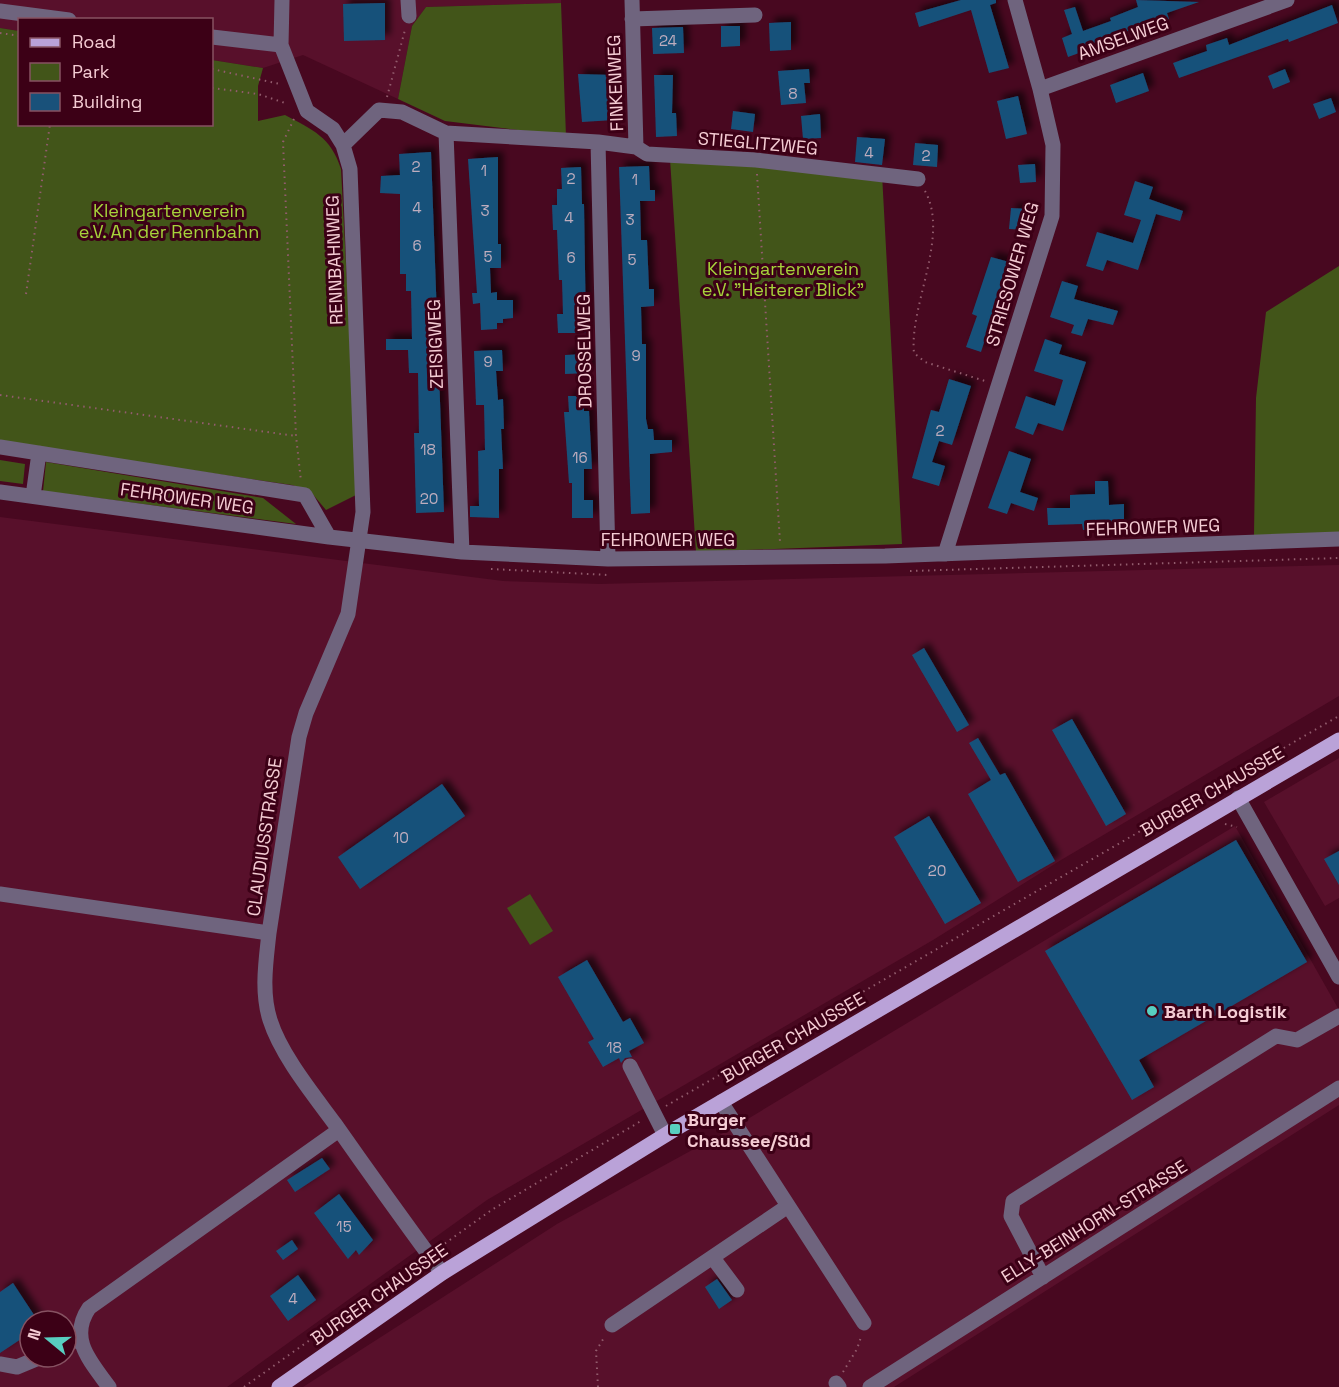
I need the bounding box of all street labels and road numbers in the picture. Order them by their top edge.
street label: AMSELWEG [1074,11,1172,65]
street label: FINKENWEG [602,34,628,132]
street label: STIEGLITZWEG [697,126,819,160]
street label: RENNBAHNWEG [320,195,348,325]
street label: STRIESOWER WEG [980,199,1044,349]
street label: DROSSELWEG [572,294,596,408]
street label: ZEISIGWEG [422,299,448,389]
street label: FEHROWER WEG [119,477,255,519]
street label: FEHROWER WEG [1085,513,1221,541]
street label: FEHROWER WEG [601,528,735,551]
street label: BURGER CHAUSSEE [1136,741,1288,841]
street label: CLAUDIUSSTRASSE [241,756,287,918]
street label: BURGER CHAUSSEE [717,987,869,1087]
street label: ELLY-BEINHORN-STRASSE [997,1154,1191,1288]
street label: BURGER CHAUSSEE [306,1238,452,1350]

